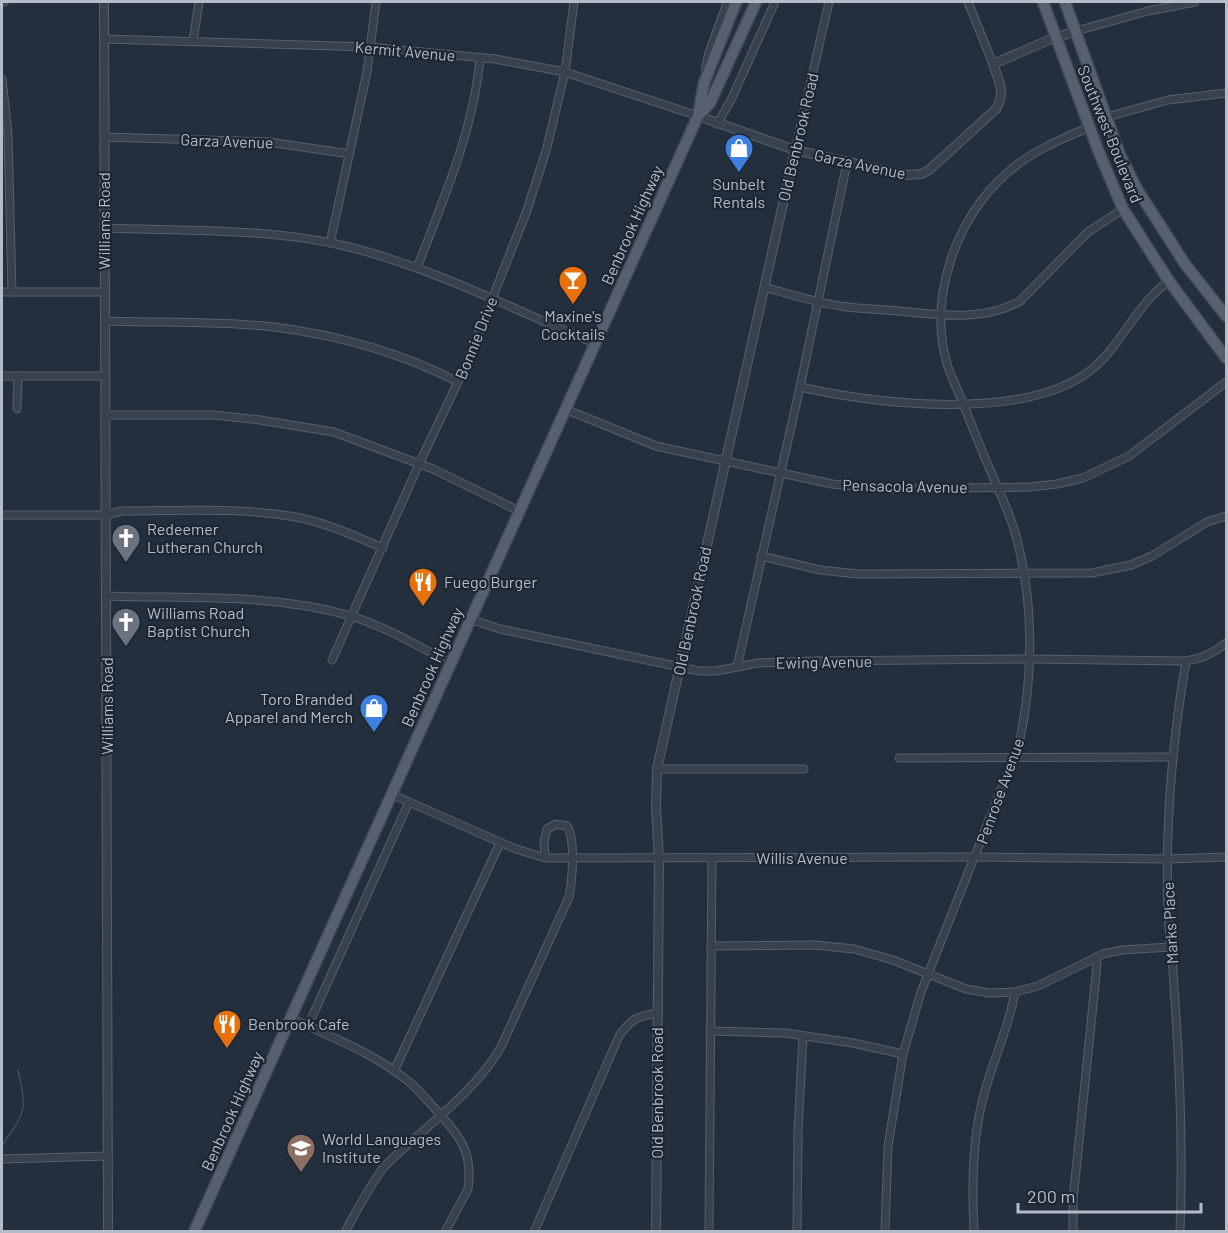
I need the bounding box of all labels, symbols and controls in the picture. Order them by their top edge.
street label: Kermit Avenue [354,37,456,64]
street label: Southwest Boulevard [1074,62,1147,205]
street label: Old Benbrook Road [773,71,822,203]
street label: Garza Avenue [180,129,274,152]
shop icon: Sunbelt Rentals [723,132,755,174]
street label: Garza Avenue [813,145,908,182]
street label: Benbrook Highway [597,162,667,287]
street label: Williams Road [94,172,113,270]
place label: Sunbelt Rentals [712,174,766,211]
bar icon: Maxine's Cocktails [557,264,589,306]
street label: Bonnie Drive [450,294,501,382]
place label: Maxine's Cocktails [541,306,605,343]
street label: Pensacola Avenue [842,475,968,496]
place label: Redeemer Lutheran Church [147,519,263,556]
church icon: Redeemer Lutheran Church [110,522,142,564]
street label: Old Benbrook Road [669,545,714,677]
restaurant icon: Fuego Burger [407,566,439,608]
place label: Fuego Burger [444,572,538,591]
place label: Williams Road Baptist Church [147,603,250,640]
street label: Benbrook Highway [397,604,467,729]
church icon: Williams Road Baptist Church [110,606,142,648]
street label: Ewing Avenue [776,651,872,672]
street label: Williams Road [97,657,116,755]
place label: Toro Branded Apparel and Merch [225,689,353,726]
shop icon: Toro Branded Apparel and Merch [358,692,390,734]
street label: Penrose Avenue [972,735,1027,846]
street label: Willis Avenue [756,848,848,867]
street label: Marks Place [1158,881,1181,965]
restaurant icon: Benbrook Cafe [211,1008,243,1050]
place label: Benbrook Cafe [248,1014,350,1033]
street label: Old Benbrook Road [647,1027,666,1159]
street label: Benbrook Highway [197,1048,267,1173]
place label: World Languages Institute [322,1129,441,1166]
school or university icon: World Languages Institute [285,1132,317,1174]
scale bar [1018,1176,1201,1214]
text: 200 m [1027,1185,1075,1207]

